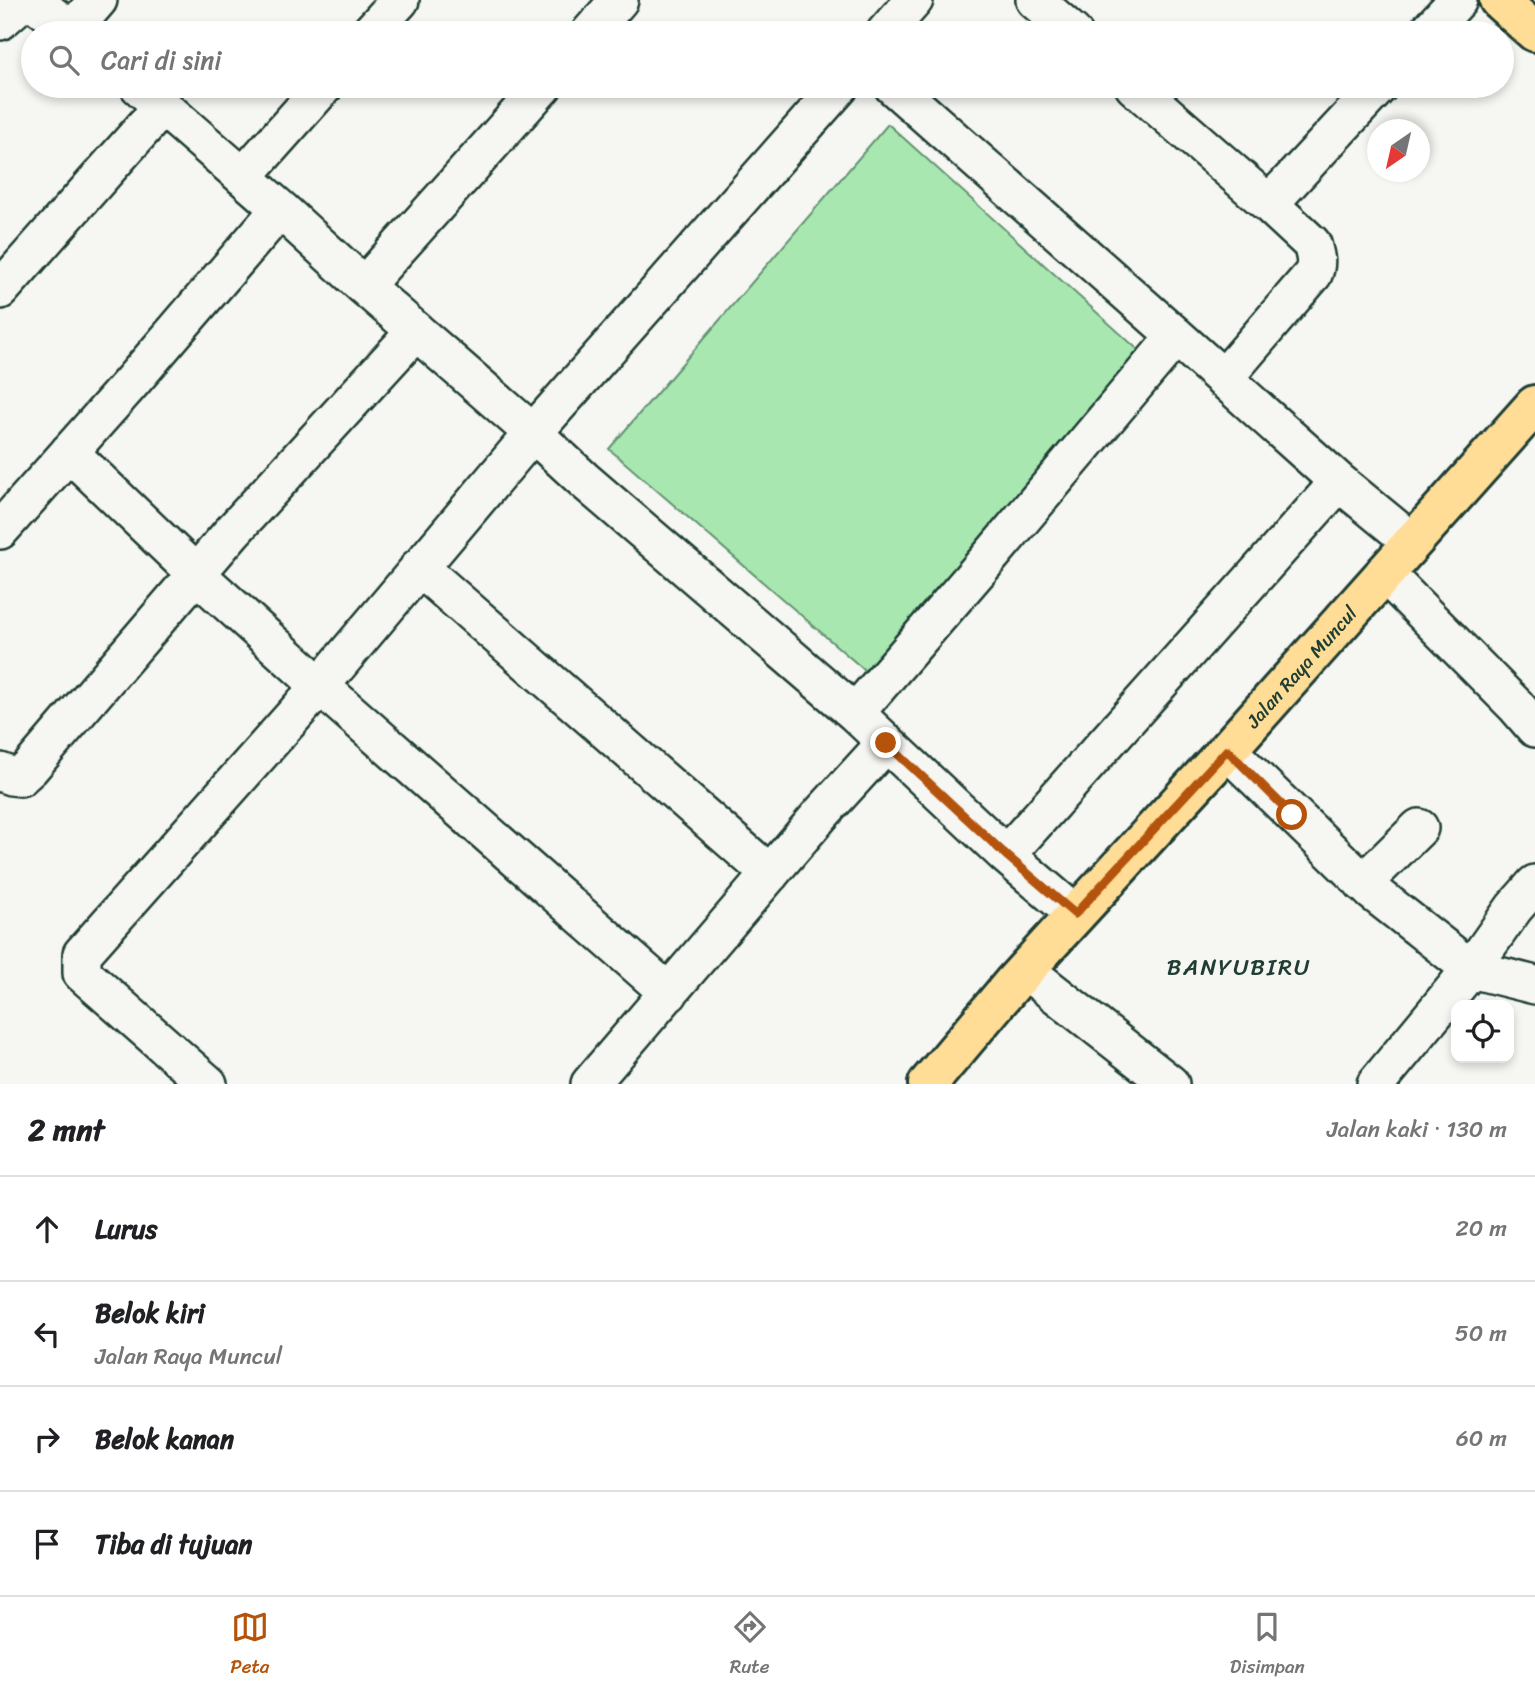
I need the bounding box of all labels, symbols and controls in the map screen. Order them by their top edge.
search box [21,21,1514,98]
text: Cari di sini [101,37,222,83]
icon: search [45,41,83,79]
north arrow [1367,119,1430,182]
street label: Jalan Raya Muncul [1237,598,1366,737]
route end [870,727,901,758]
route start [1276,799,1307,830]
district label: BANYUBIRU [1167,947,1311,988]
map controls [1451,1000,1514,1063]
button: locate [1451,1000,1514,1063]
text: 2 mnt [28,1103,104,1157]
text: Jalan kaki · 130 m [1327,1109,1507,1150]
text: Lurus [95,1206,158,1252]
text: 20 m [1456,1208,1507,1249]
icon: ahead [28,1210,66,1248]
text: Belok kiri [95,1290,205,1336]
text: 50 m [1455,1313,1507,1354]
icon: left [28,1315,66,1353]
text: Jalan Raya Muncul [95,1336,282,1377]
text: Belok kanan [95,1416,234,1462]
text: 60 m [1456,1418,1507,1459]
icon: right [28,1420,66,1458]
text: Tiba di tujuan [95,1521,252,1567]
icon: arrive [28,1525,66,1563]
tab: Peta [230,1608,269,1683]
tab: Rute [730,1608,769,1683]
tab: Disimpan [1230,1608,1305,1683]

